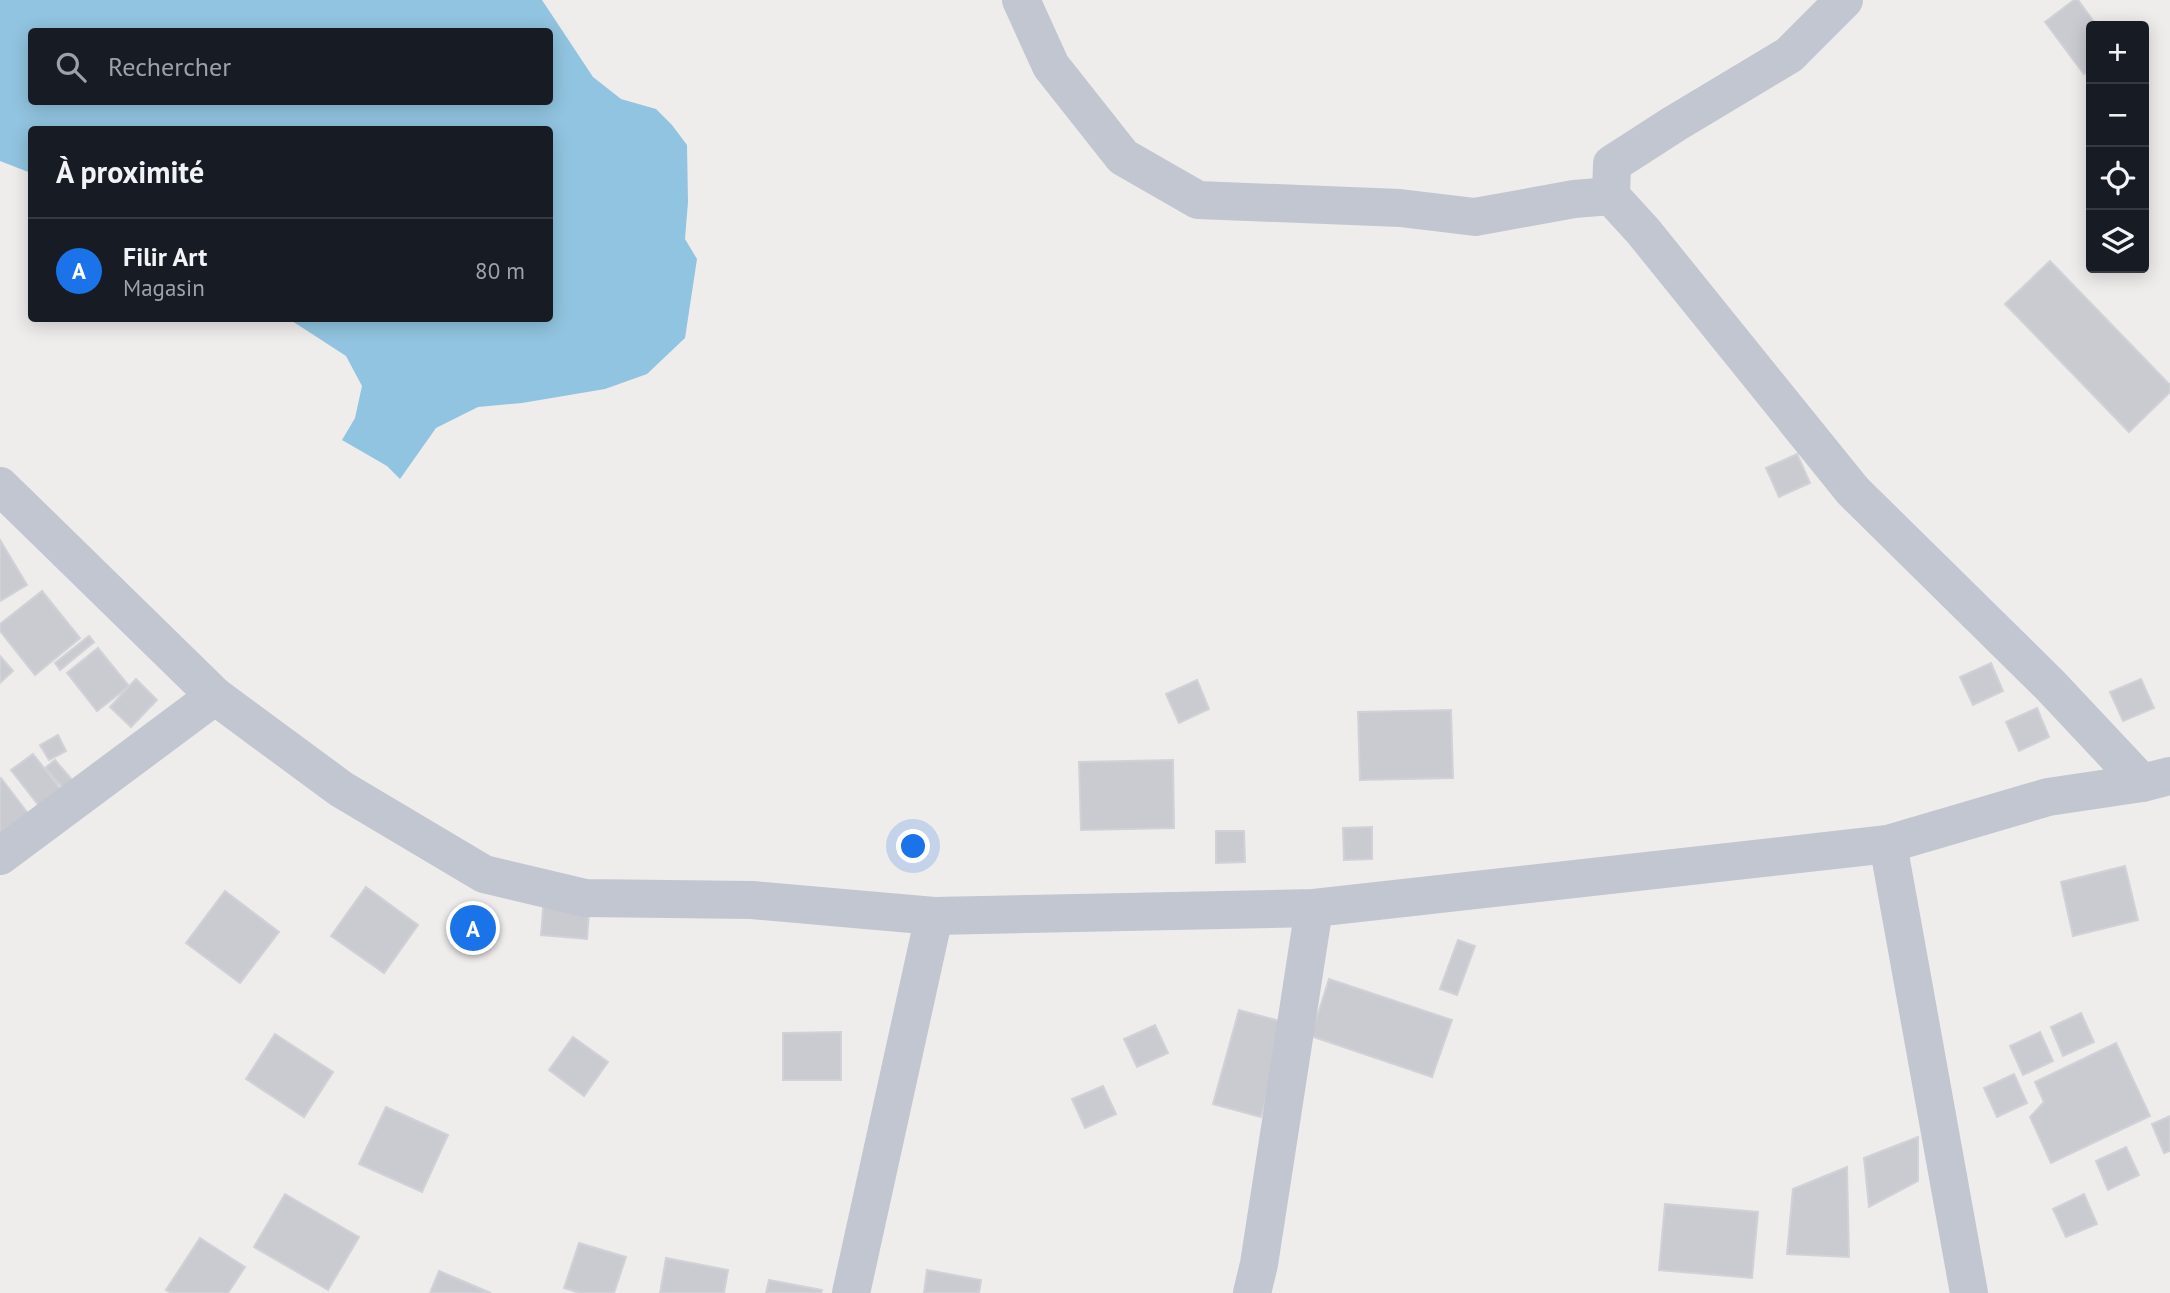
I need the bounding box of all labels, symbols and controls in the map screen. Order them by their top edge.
map controls [2086,21,2149,273]
button: + [2086,21,2149,84]
search box [28,28,553,105]
icon: search [52,48,90,86]
text: Rechercher [108,50,231,83]
button: − [2086,84,2149,147]
button: locate [2086,147,2149,210]
text: À proximité [56,152,204,191]
button: layers [2086,210,2149,273]
text: Filir Art [123,240,207,273]
text: A [72,256,86,285]
text: 80 m [475,256,525,285]
text: Magasin [123,273,205,302]
your location [896,829,930,863]
pin: A [450,902,496,954]

